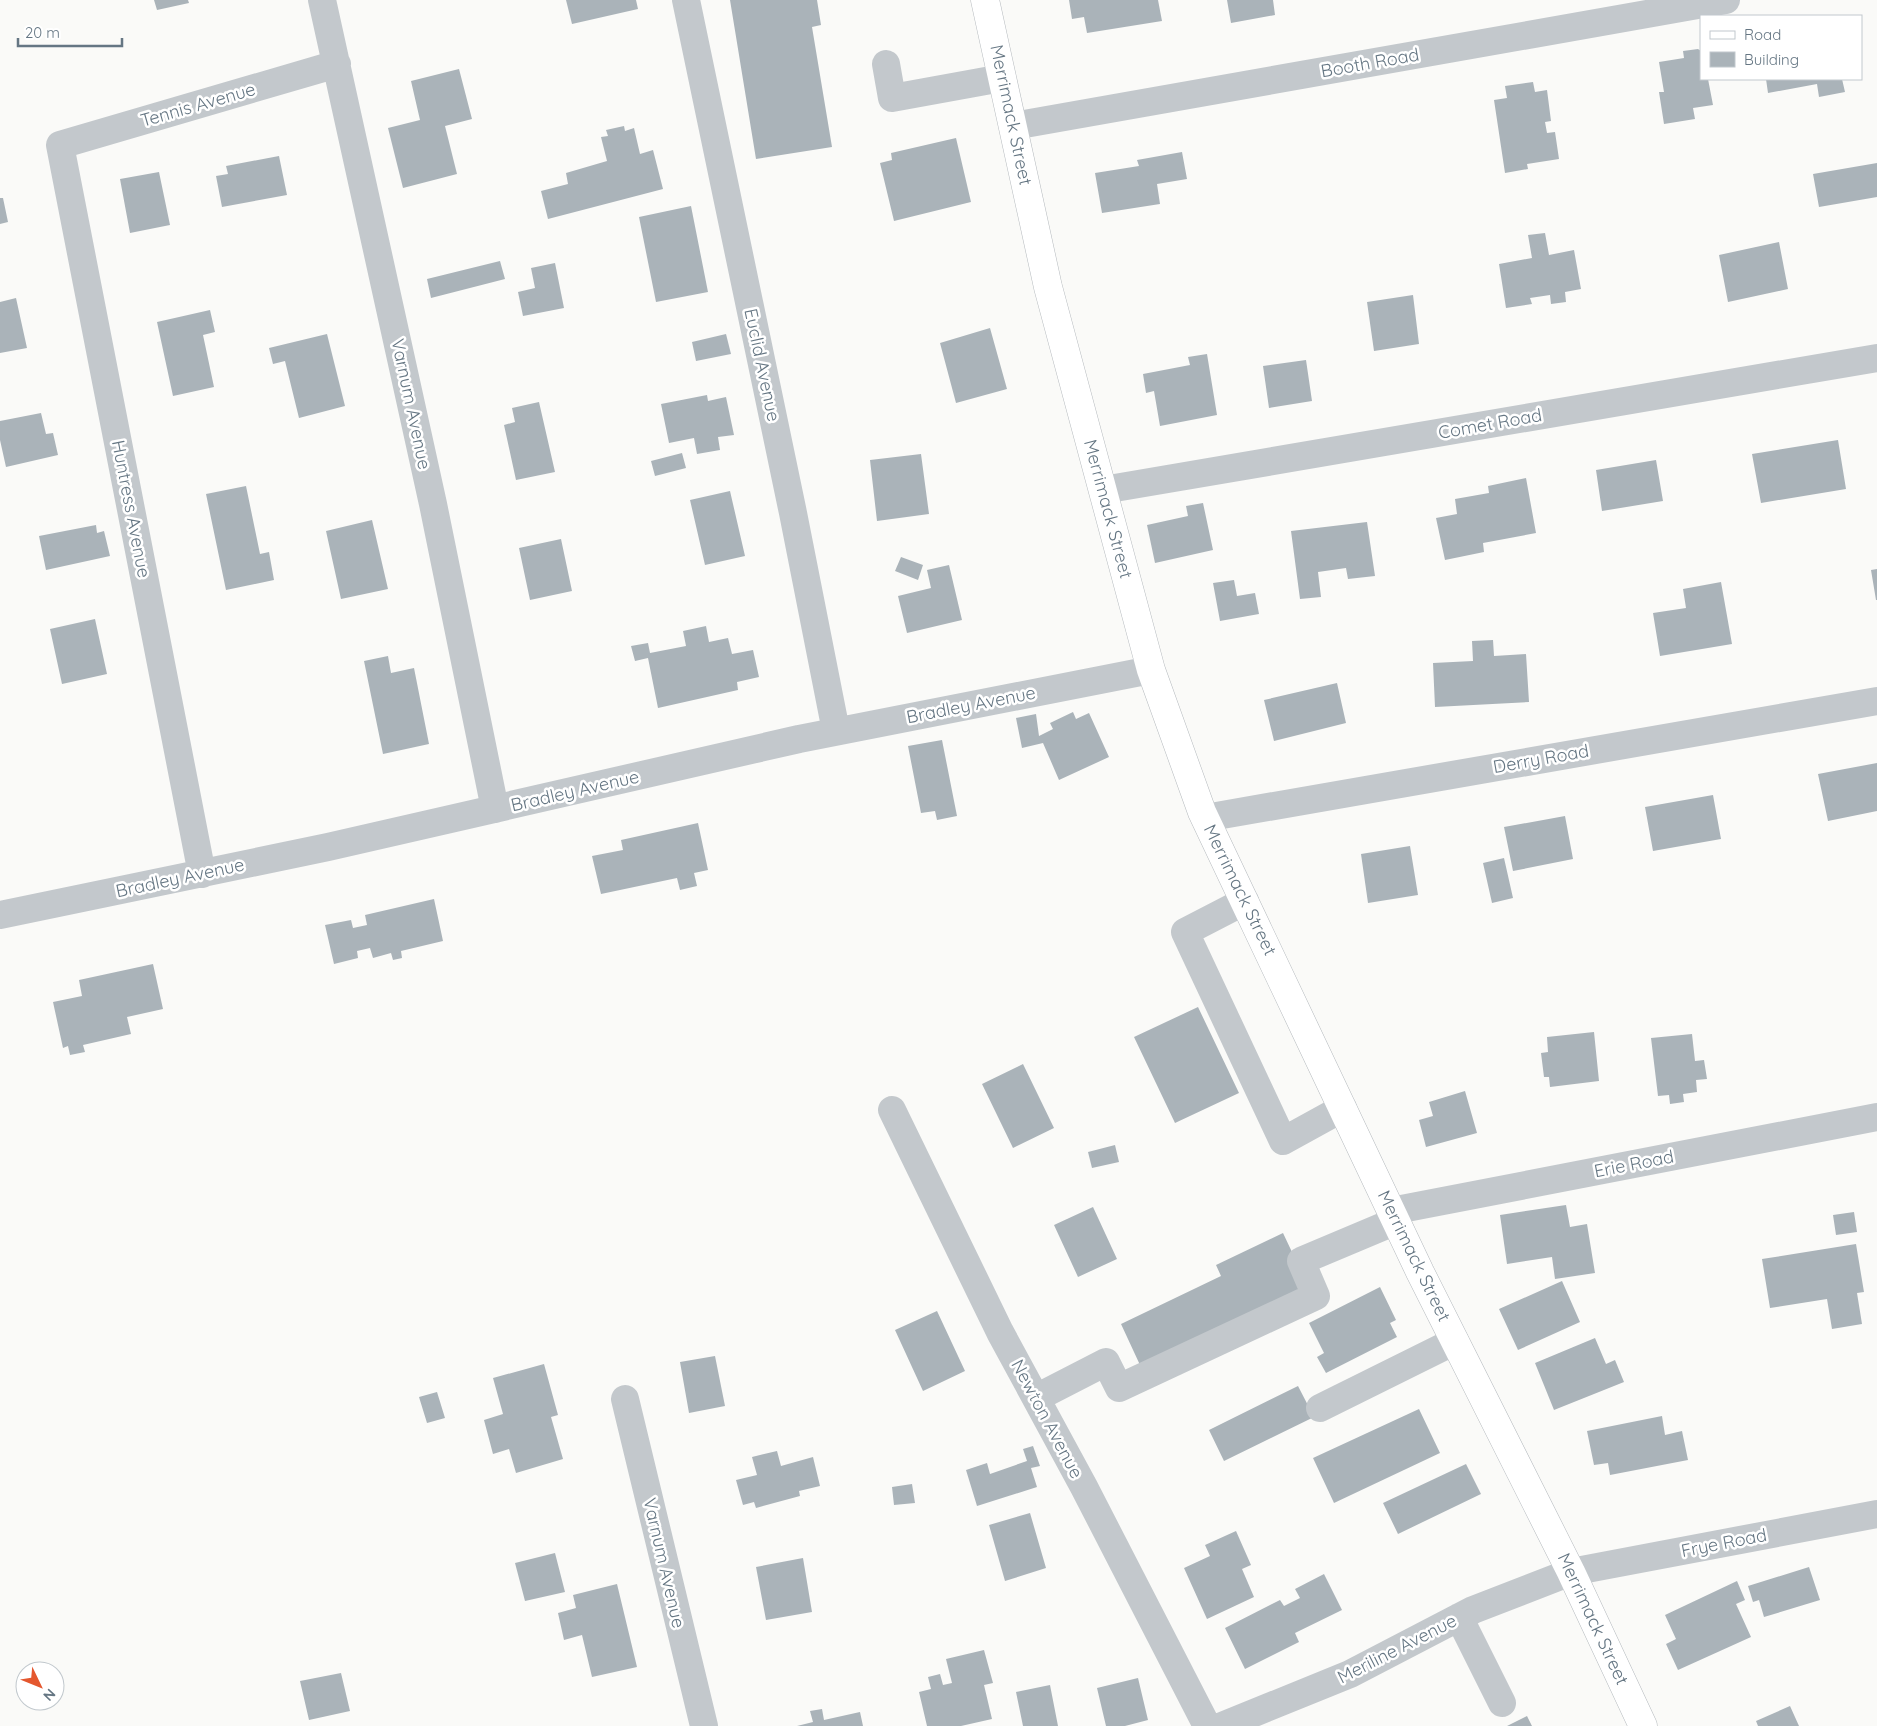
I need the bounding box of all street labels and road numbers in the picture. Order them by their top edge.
street label: Merrimack Street [985,42,1038,187]
street label: Booth Road [1319,43,1421,82]
street label: Tennis Avenue [138,77,258,132]
street label: Euclid Avenue [739,306,786,424]
street label: Varnum Avenue [386,336,437,471]
street label: Comet Road [1436,403,1544,444]
street label: Merrimack Street [1079,437,1138,581]
street label: Huntress Avenue [107,438,156,580]
street label: Bradley Avenue [904,681,1037,728]
street label: Derry Road [1491,739,1591,778]
street label: Bradley Avenue [508,765,641,816]
street label: Merrimack Street [1199,820,1282,959]
street label: Bradley Avenue [113,853,246,902]
street label: Erie Road [1592,1145,1676,1183]
street label: Merrimack Street [1373,1186,1456,1325]
street label: Newton Avenue [1006,1355,1088,1482]
street label: Varnum Avenue [638,1495,691,1630]
street label: Frye Road [1679,1523,1769,1562]
street label: Merrimack Street [1553,1549,1634,1689]
street label: Meriline Avenue [1333,1609,1460,1689]

